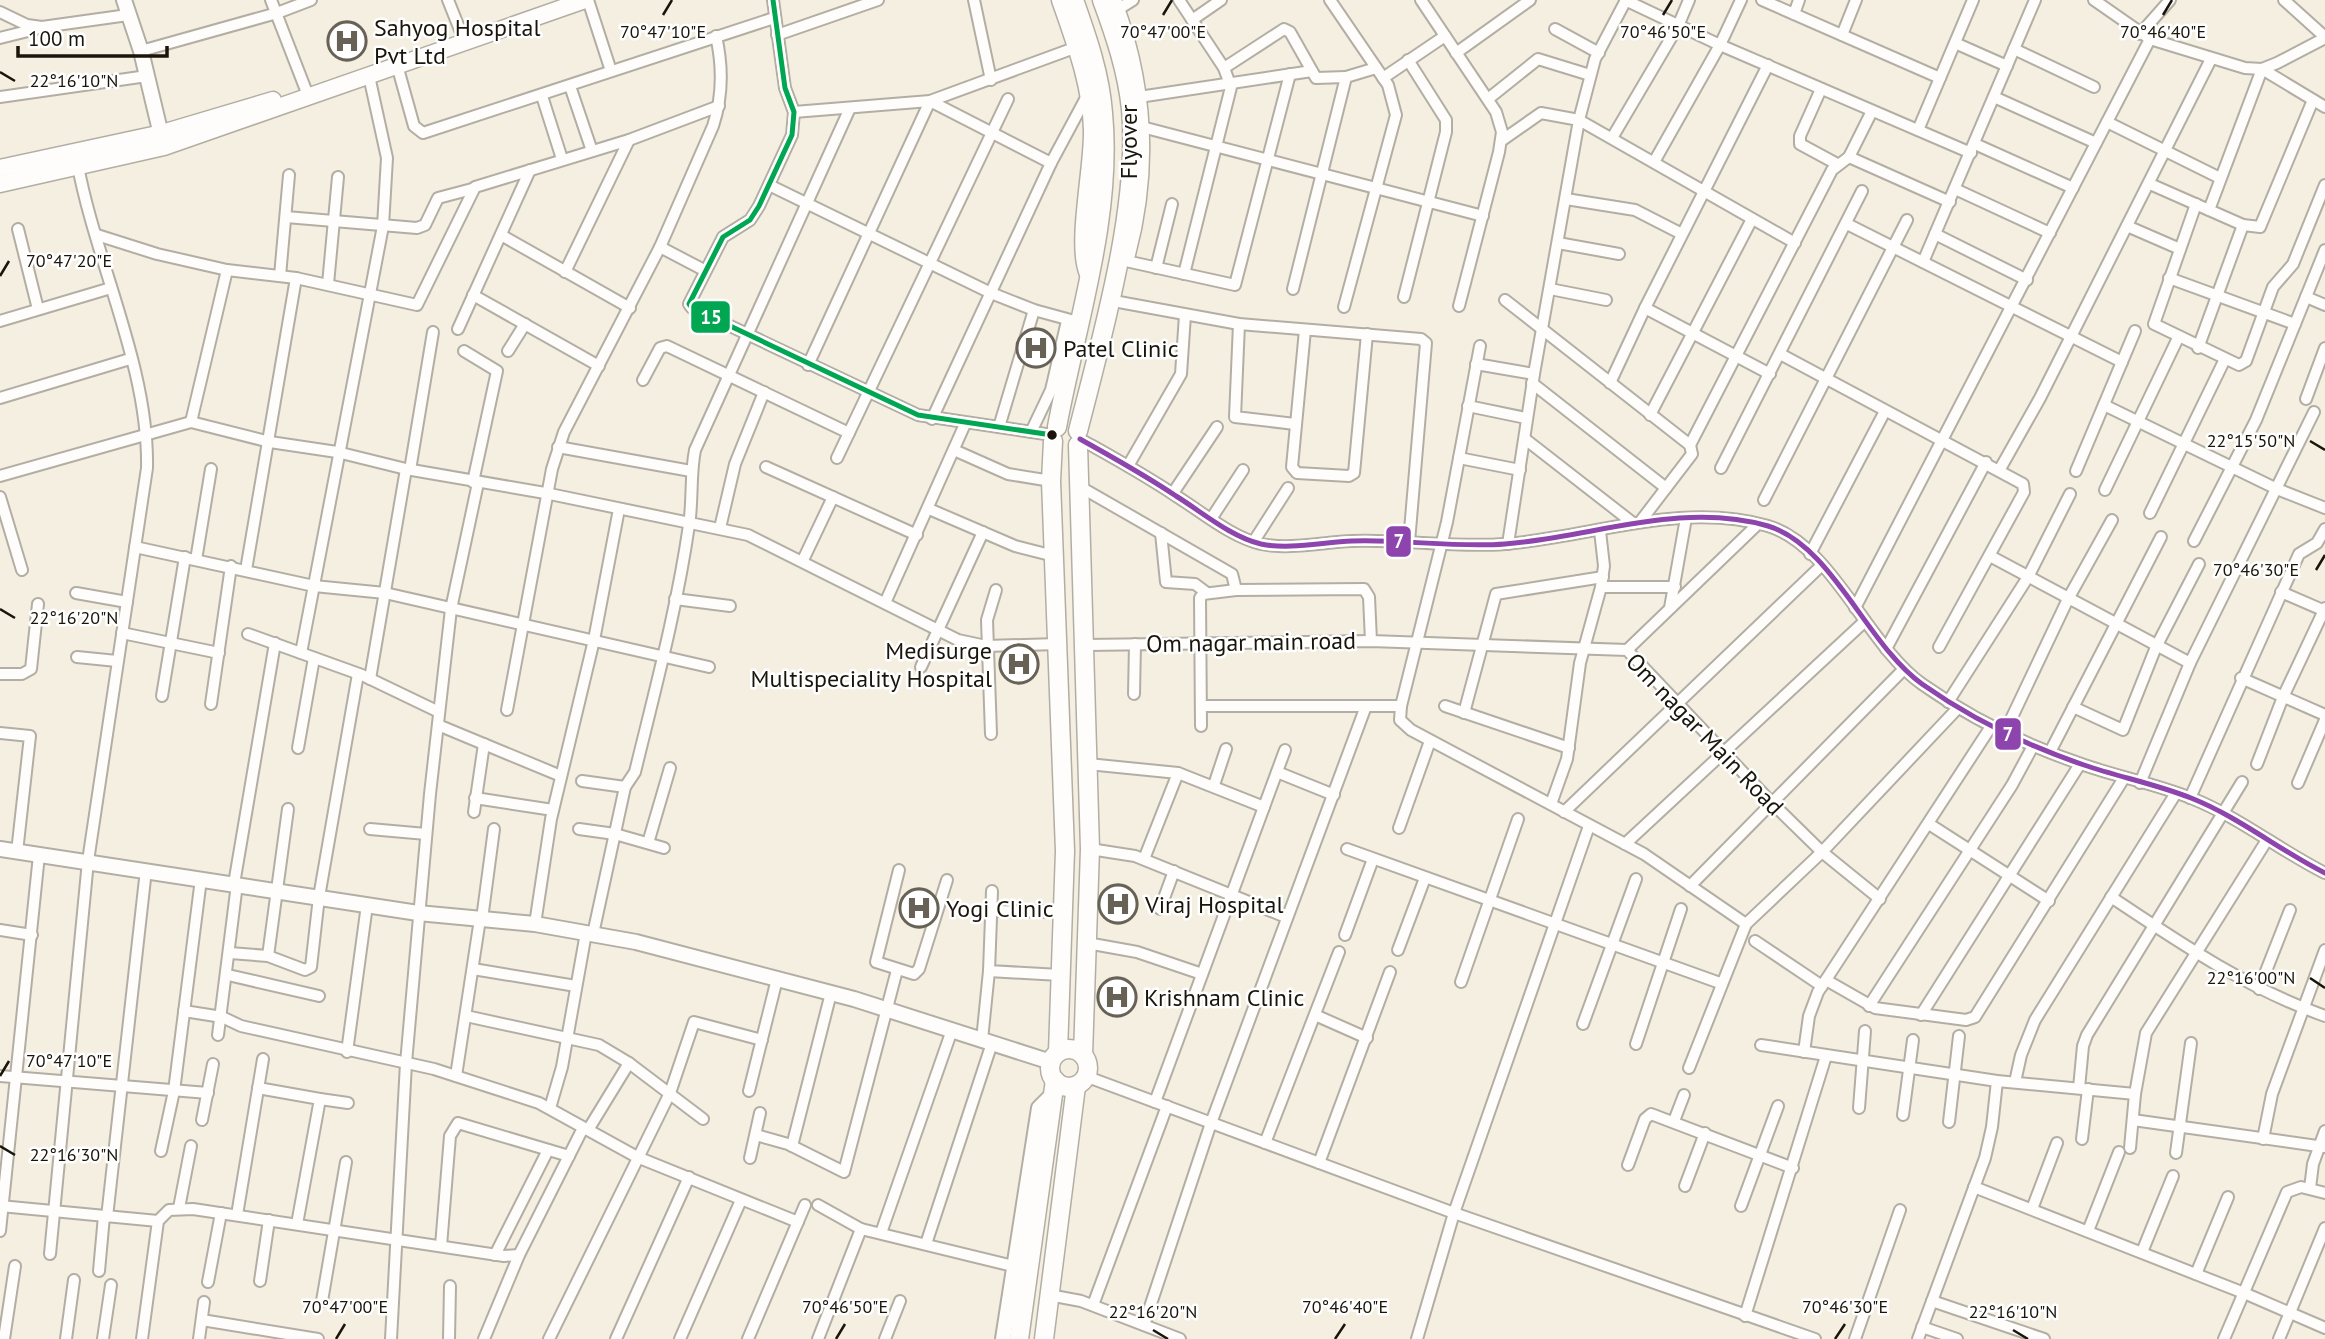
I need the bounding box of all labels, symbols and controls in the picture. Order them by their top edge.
place label: Sahyog Hospital Pvt Ltd [374,12,540,71]
scale bar [18,14,166,58]
hospital icon: Sahyog Hospital Pvt Ltd [326,20,368,62]
text: 70°47'10"E [620,20,706,43]
text: 70°47'00"E [1120,20,1206,43]
text: 70°46'50"E [1620,20,1706,43]
text: 70°46'40"E [2120,20,2206,43]
text: 100 m [28,25,85,52]
text: 22°16'10"N [30,69,118,92]
street label: Flyover [1113,105,1144,179]
text: 70°47'20"E [26,249,112,272]
line badge: 15 [690,300,731,334]
text: 15 [700,305,722,329]
hospital icon: Patel Clinic [1015,327,1057,369]
place label: Patel Clinic [1063,333,1179,364]
unlabelled marker [1045,428,1059,442]
text: 22°15'50"N [2207,429,2295,452]
line badge: 7 [1385,525,1412,558]
text: 7 [1394,529,1404,553]
text: 70°46'30"E [2213,558,2299,581]
text: 22°16'20"N [30,606,118,629]
street label: Om nagar main road [1146,625,1356,659]
place label: Medisurge Multispeciality Hospital [750,635,992,694]
hospital icon: Medisurge Multispeciality Hospital [998,643,1040,685]
street label: Om nagar Main Road [1619,646,1791,822]
line badge: 7 [1994,717,2022,751]
text: 7 [2003,722,2013,746]
hospital icon: Viraj Hospital [1097,883,1139,925]
hospital icon: Yogi Clinic [898,887,940,929]
place label: Viraj Hospital [1144,889,1284,920]
place label: Yogi Clinic [946,893,1054,924]
text: 22°16'00"N [2207,966,2295,989]
hospital icon: Krishnam Clinic [1096,976,1138,1018]
place label: Krishnam Clinic [1144,982,1304,1013]
text: 70°47'10"E [26,1049,112,1072]
text: 22°16'30"N [30,1143,118,1166]
text: 70°47'00"E [302,1295,388,1318]
text: 70°46'50"E [802,1295,888,1318]
text: 70°46'40"E [1302,1295,1388,1318]
text: 70°46'30"E [1802,1295,1888,1318]
text: 22°16'20"N [1109,1300,1197,1323]
text: 22°16'10"N [1969,1300,2057,1323]

